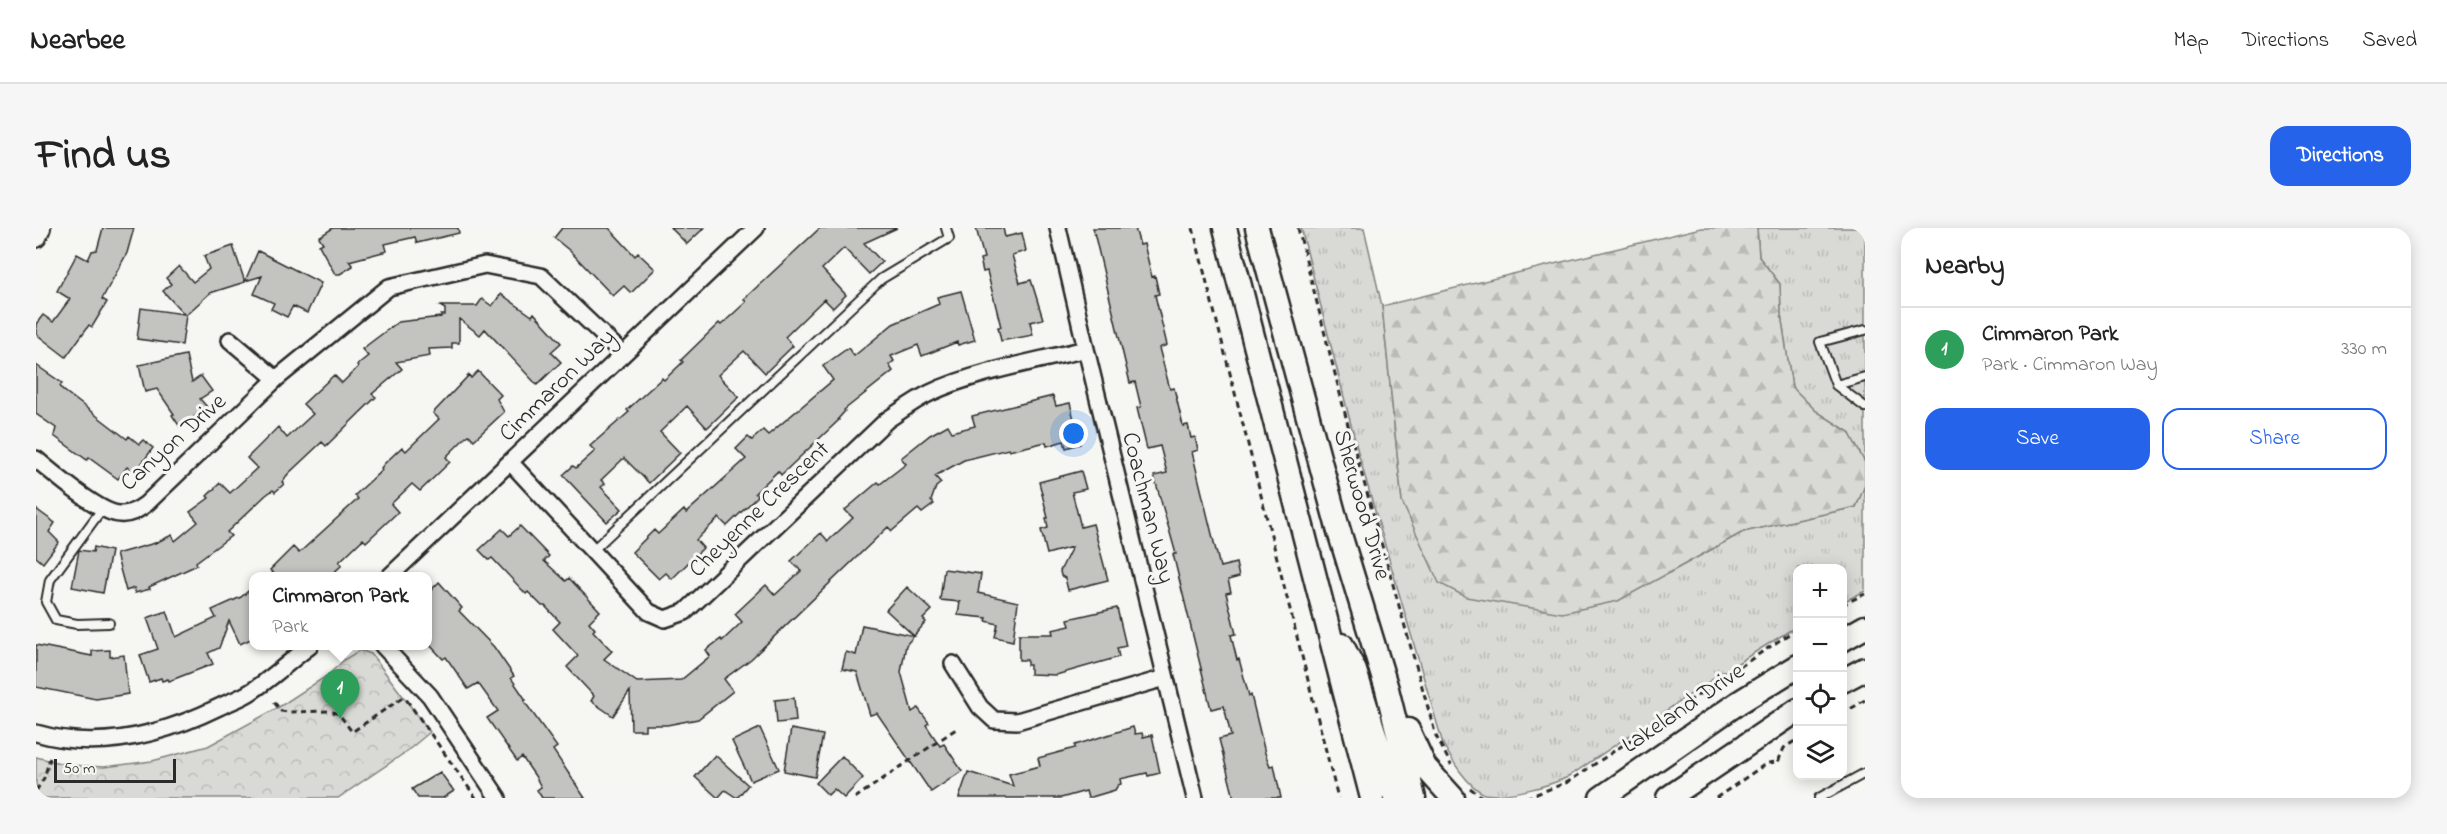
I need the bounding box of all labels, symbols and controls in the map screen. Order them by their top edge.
text: Nearbee [30,21,125,62]
text: Map [2173,26,2209,56]
text: Directions [2242,26,2329,56]
text: Saved [2362,26,2417,56]
text: Find us [36,126,171,187]
button: Directions [2270,126,2411,186]
text: Nearby [1925,248,2004,286]
text: Cimmaron Park [1982,319,2118,351]
street label: Cimmaron Way [492,321,625,452]
text: 1 [1941,335,1948,364]
text: 330 m [2341,335,2387,364]
text: Park · Cimmaron Way [1982,351,2158,380]
street label: Canyon Drive [113,386,236,501]
button: Save [1925,408,2150,470]
button: Share [2162,408,2387,470]
your location [1059,419,1088,448]
street label: Sherwood Drive [1323,426,1399,585]
street label: Coachman Way [1110,429,1183,588]
street label: Cheyenne Crescent [681,433,839,587]
map controls [1793,564,1847,780]
button: + [1793,564,1847,618]
popup [249,572,432,650]
text: Cimmaron Park [272,581,409,613]
text: Park [272,613,308,642]
button: − [1793,618,1847,672]
street label: Lakeland Drive [1616,655,1753,763]
pin: 1 [320,670,360,719]
button: locate [1793,672,1847,726]
button: layers [1793,726,1847,780]
scale bar [54,756,176,784]
text: 50 m [63,757,95,781]

